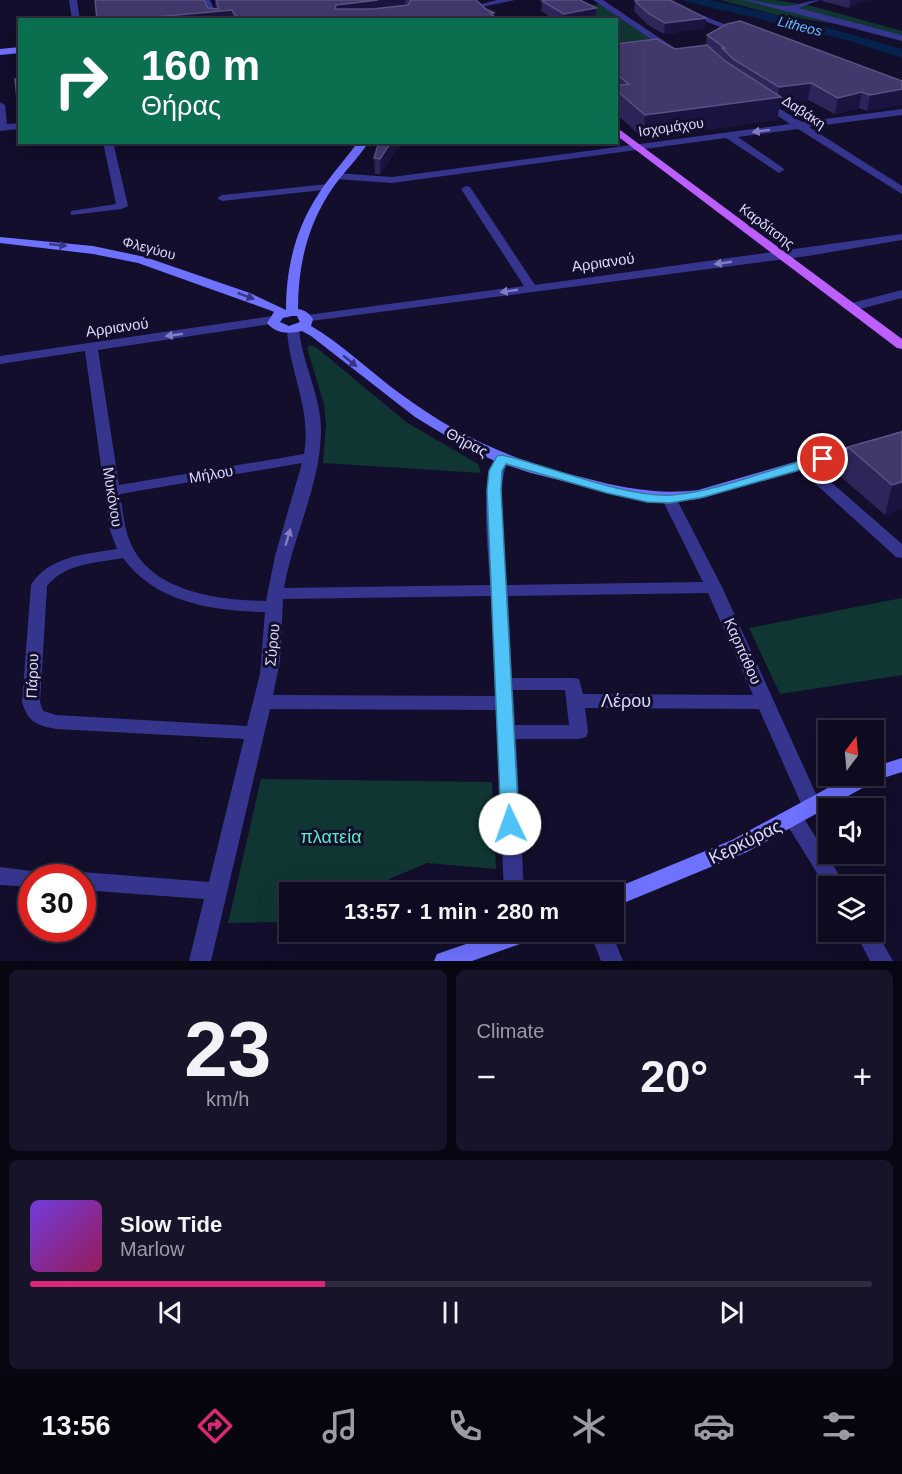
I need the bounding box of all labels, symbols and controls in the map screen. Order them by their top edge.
water label: Litheos [776,13,824,39]
icon: right [42,42,120,120]
text: 160 m [141,42,260,89]
text: Θήρας [141,91,221,121]
street label: Δαβάκη [779,92,829,132]
street label: Ισχομάχου [637,114,705,140]
one-way arrow [751,126,770,135]
street label: Καρδίτσης [736,200,798,252]
street label: Φλεγύου [121,233,177,263]
one-way arrow [49,240,68,250]
street label: Αρριανού [571,249,635,275]
one-way arrow [713,258,732,267]
one-way arrow [499,287,518,296]
one-way arrow [237,291,255,301]
street label: Αρριανού [85,314,149,340]
one-way arrow [165,331,184,340]
one-way arrow [342,355,358,368]
street label: Θήρας [443,424,491,460]
pin [797,433,848,484]
icon: arrive [806,442,839,475]
street label: Μήλου [188,462,234,486]
street label: Μυκόνου [100,466,126,528]
one-way arrow [284,528,293,546]
street label: Καρπάθου [721,615,765,687]
street label: Σύρου [261,623,283,667]
street label: Πάρου [23,653,41,699]
street label: Λέρου [601,691,651,711]
north arrow [818,720,884,786]
map controls [818,720,884,942]
position arrow [478,792,542,856]
button: sound [818,798,884,864]
street label: Κερκύρας [705,816,785,868]
park label: πλατεία [300,827,362,847]
speed limit sign: 30 [18,864,96,942]
button: layers [818,876,884,942]
text: 13:57 · 1 min · 280 m [344,899,559,924]
text: 23 [184,1005,271,1093]
text: Climate [477,1020,544,1042]
text: 20° [640,1051,708,1102]
text: − [477,1058,496,1095]
text: + [853,1058,872,1095]
text: km/h [206,1088,249,1110]
text: Slow Tide [120,1212,222,1237]
text: Marlow [120,1238,184,1260]
icon: previous [154,1296,187,1329]
icon: pause [434,1296,467,1329]
icon: next [715,1296,748,1329]
icon: directions [194,1405,236,1447]
icon: music [319,1405,361,1447]
icon: phone [444,1405,486,1447]
icon: climate [568,1405,610,1447]
icon: car [693,1405,735,1447]
icon: filters [818,1405,860,1447]
text: 13:56 [41,1411,111,1441]

